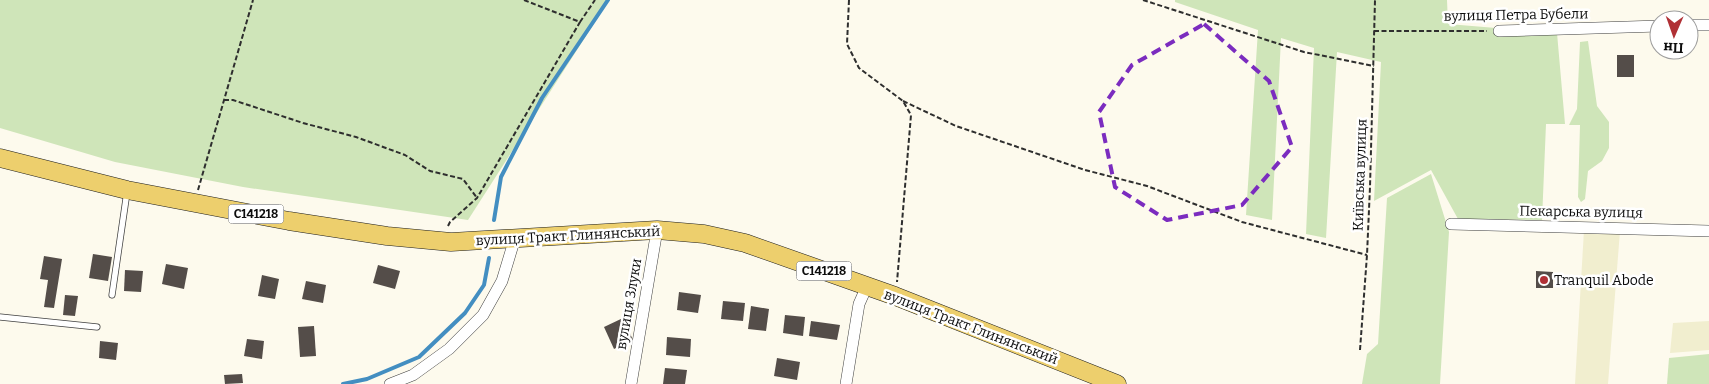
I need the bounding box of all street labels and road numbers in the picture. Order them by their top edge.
street label: вулиця Петра Бубели [1443,5,1589,25]
street label: Київська вулиця [1350,118,1370,231]
street label: Пекарська вулиця [1519,202,1643,222]
road number: С141218 [228,204,284,223]
street label: вулиця Тракт Глинянський [475,223,661,249]
street label: вулиця Злуки [613,257,645,351]
road number: С141218 [796,262,852,280]
street label: вулиця Тракт Глинянський [882,286,1060,368]

